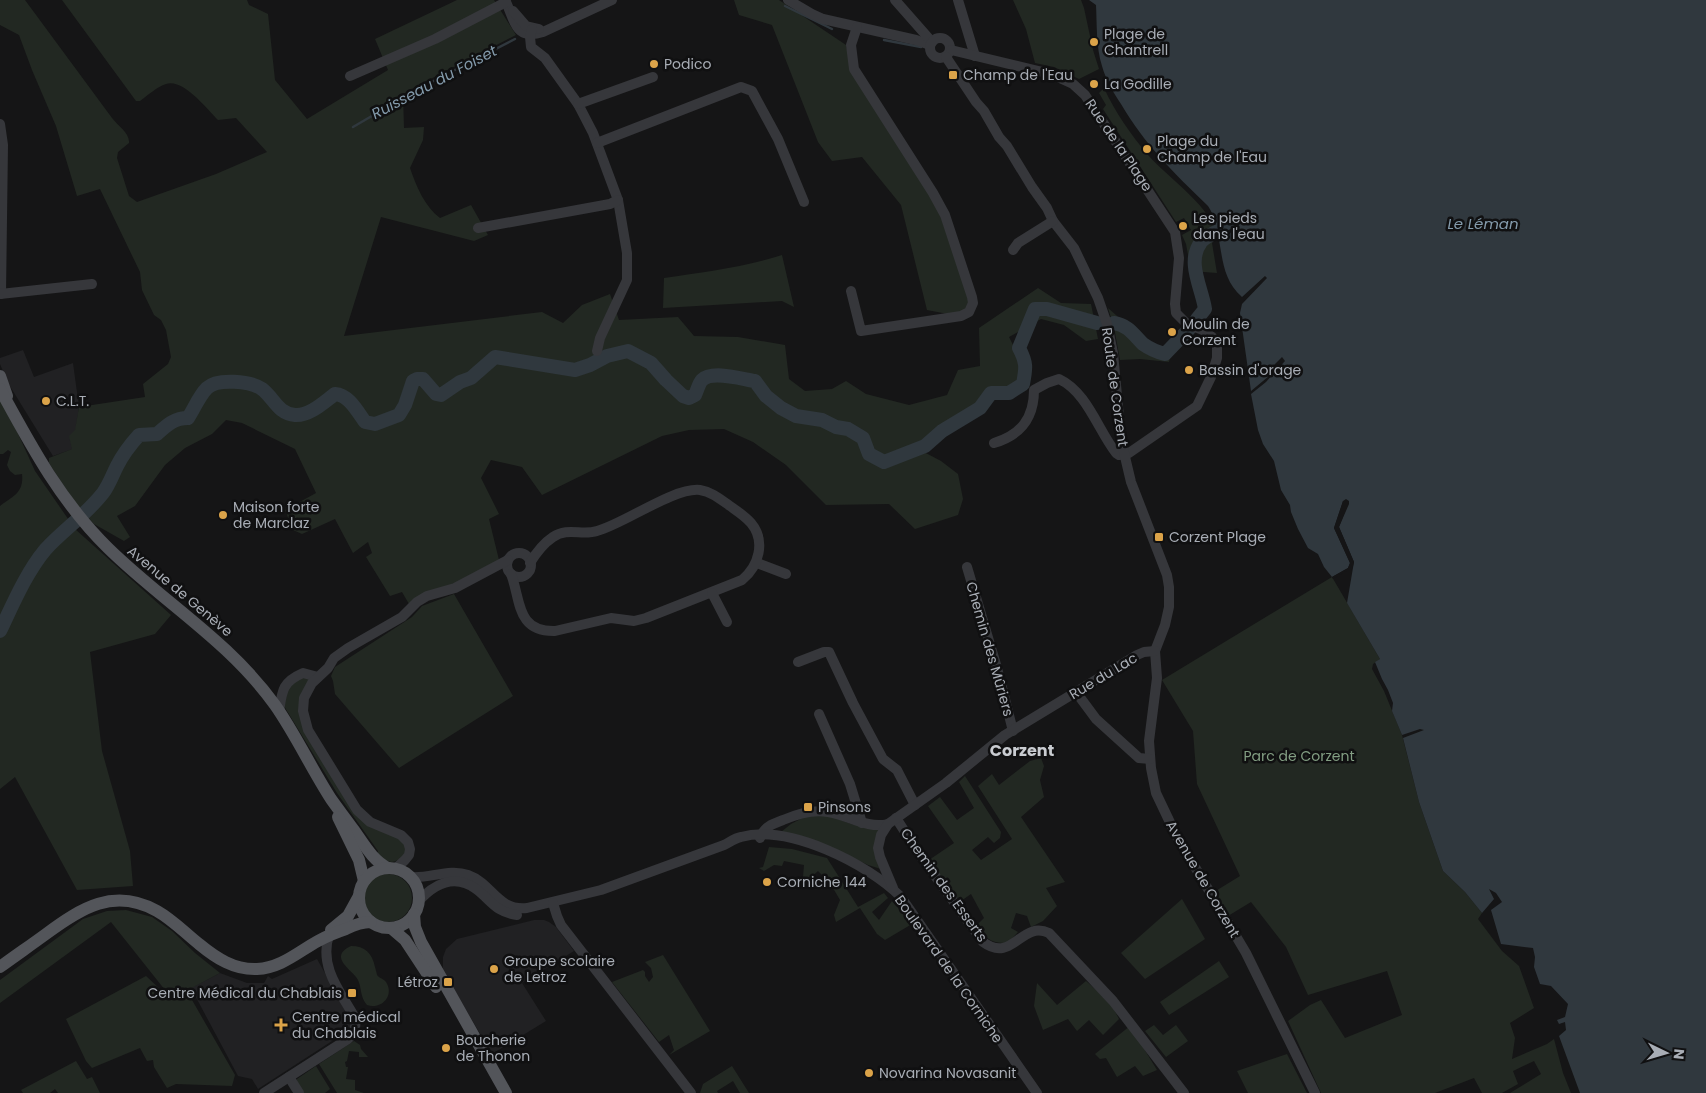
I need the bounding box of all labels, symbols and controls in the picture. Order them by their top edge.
place label: Plage de Chantrell [1104,24,1168,60]
marker: Plage de Chantrell [1088,36,1100,48]
water label: Ruisseau du Foiset [368,40,501,124]
place label: Podico [664,54,711,74]
marker: Podico [648,58,660,70]
place label: Champ de l'Eau [963,65,1073,85]
marker: Champ de l'Eau [947,69,959,81]
place label: La Godille [1104,74,1172,94]
marker: La Godille [1088,78,1100,90]
street label: Rue de la Plage [1081,95,1158,195]
place label: Plage du Champ de l'Eau [1157,131,1267,167]
marker: Plage du Champ de l'Eau [1141,143,1153,155]
place label: Les pieds dans l'eau [1193,208,1265,244]
water label: Le Léman [1447,213,1519,234]
marker: Les pieds dans l'eau [1177,220,1189,232]
place label: Moulin de Corzent [1182,314,1250,350]
street label: Route de Corzent [1097,326,1133,448]
marker: Moulin de Corzent [1166,326,1178,338]
place label: Bassin d'orage [1199,360,1302,380]
marker: Bassin d'orage [1183,364,1195,376]
place label: C.L.T. [56,391,89,411]
marker: C.L.T. [40,395,52,407]
place label: Maison forte de Marclaz [233,497,320,533]
marker: Maison forte de Marclaz [217,509,229,521]
place label: Corzent Plage [1169,527,1266,547]
marker: Corzent Plage [1153,531,1165,543]
street label: Avenue de Genève [123,541,237,641]
street label: Chemin des Mûriers [961,579,1019,719]
street label: Rue du Lac [1065,648,1141,704]
district label: Corzent [990,739,1054,762]
park label: Parc de Corzent [1243,746,1355,766]
place label: Pinsons [818,797,871,817]
marker: Pinsons [802,801,814,813]
street label: Avenue de Corzent [1161,817,1245,941]
street label: Chemin des Esserts [896,824,992,946]
place label: Corniche 144 [777,872,867,892]
marker: Corniche 144 [761,876,773,888]
street label: Boulevard de la Corniche [890,891,1008,1047]
place label: Groupe scolaire de Letroz [504,951,615,987]
marker: Groupe scolaire de Letroz [488,963,500,975]
place label: Létroz [398,972,438,992]
marker: Létroz [442,976,454,988]
place label: Centre Médical du Chablais [148,983,342,1003]
marker: Centre Médical du Chablais [346,987,358,999]
place label: Centre médical du Chablais [292,1007,401,1043]
marker: Centre médical du Chablais [274,1018,288,1032]
north arrow [1641,1028,1691,1078]
place label: Boucherie de Thonon [456,1030,530,1066]
marker: Boucherie de Thonon [440,1042,452,1054]
text: N [1669,1048,1689,1060]
place label: Novarina Novasanit [879,1063,1016,1083]
marker: Novarina Novasanit [863,1067,875,1079]

